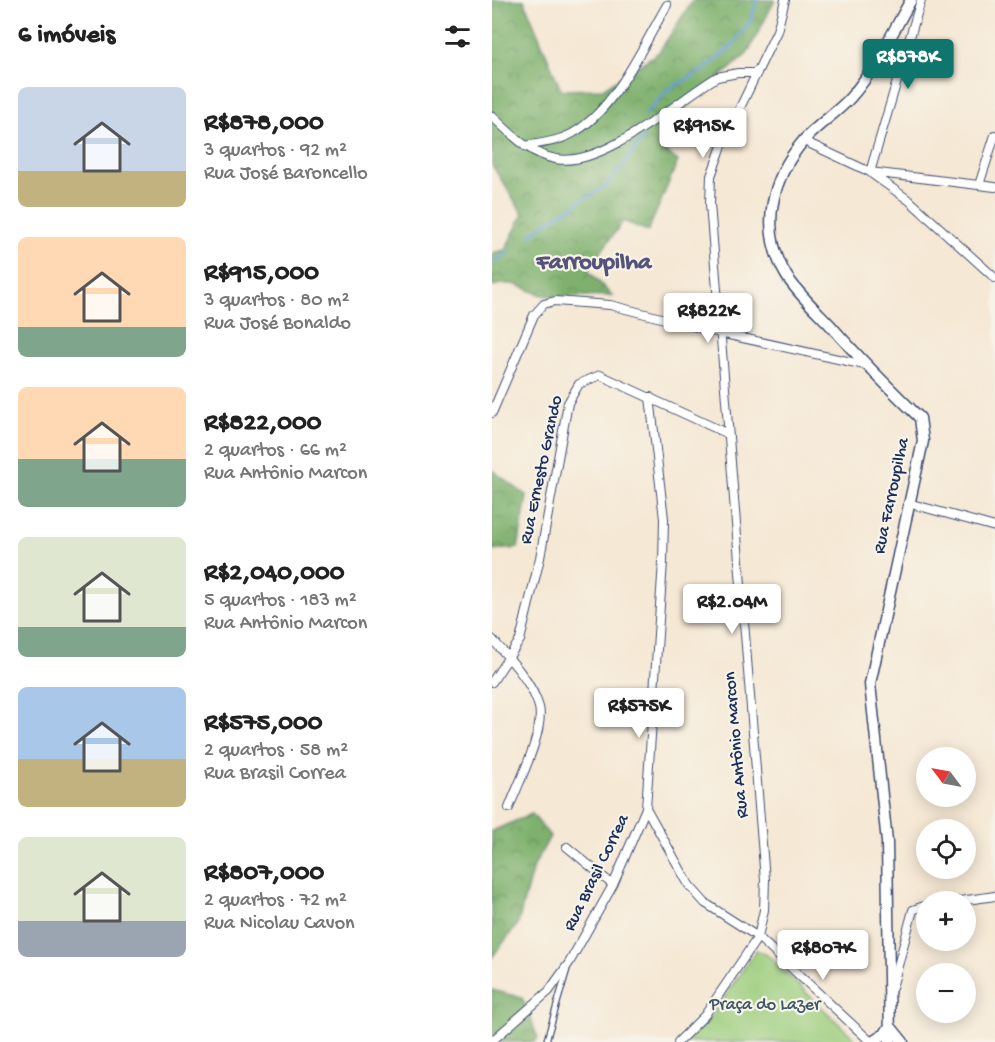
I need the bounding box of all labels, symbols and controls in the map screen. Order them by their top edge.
icon: filters [441,20,474,53]
text: 6 imóveis [18,21,115,52]
pin: R$878K [859,39,957,90]
text: R$878K [877,47,939,70]
pin: R$915K [654,108,752,159]
text: R$878,000 [204,109,324,140]
icon: home [66,111,138,183]
text: R$915K [673,116,733,139]
text: 3 quartos · 92 m² [204,140,347,163]
text: Rua José Baroncello [204,163,368,186]
district label: Farroupilha [536,249,653,278]
text: R$915,000 [204,259,319,290]
icon: home [66,261,138,333]
text: 3 quartos · 80 m² [204,290,349,313]
pin: R$822K [659,293,757,344]
text: R$822K [677,301,739,324]
text: Rua José Bonaldo [204,313,351,336]
street label: Rua Ernesto Grando [516,394,568,546]
text: R$822,000 [204,409,322,440]
icon: home [66,411,138,483]
street label: Rua Farroupilha [869,435,915,556]
text: 2 quartos · 66 m² [204,440,347,463]
text: Rua Antônio Marcon [204,463,367,486]
text: R$2,040,000 [204,559,345,590]
icon: home [66,561,138,633]
pin: R$2.04M [677,584,787,635]
text: 5 quartos · 183 m² [204,590,357,613]
text: R$2.04M [697,592,767,615]
text: Rua Antônio Marcon [204,613,367,636]
street label: Rua Antônio Marcon [720,670,754,819]
pin: R$575K [590,688,688,739]
text: R$575K [608,696,670,719]
text: R$575,000 [204,709,323,740]
icon: home [66,711,138,783]
text: 2 quartos · 58 m² [204,740,348,763]
north arrow [916,747,976,807]
map controls [916,747,976,1023]
text: Rua Brasil Correa [204,763,346,786]
street label: Rua Brasil Correa [560,810,635,935]
button: locate [916,819,976,879]
text: R$807,000 [204,859,324,890]
icon: home [66,861,138,933]
text: 2 quartos · 72 m² [204,890,347,913]
button: + [916,891,976,951]
text: Rua Nicolau Cavon [204,913,355,936]
pin: R$807K [774,930,872,981]
text: R$807K [791,938,855,961]
button: − [916,963,976,1023]
park label: Praça do Lazer [708,995,822,1016]

